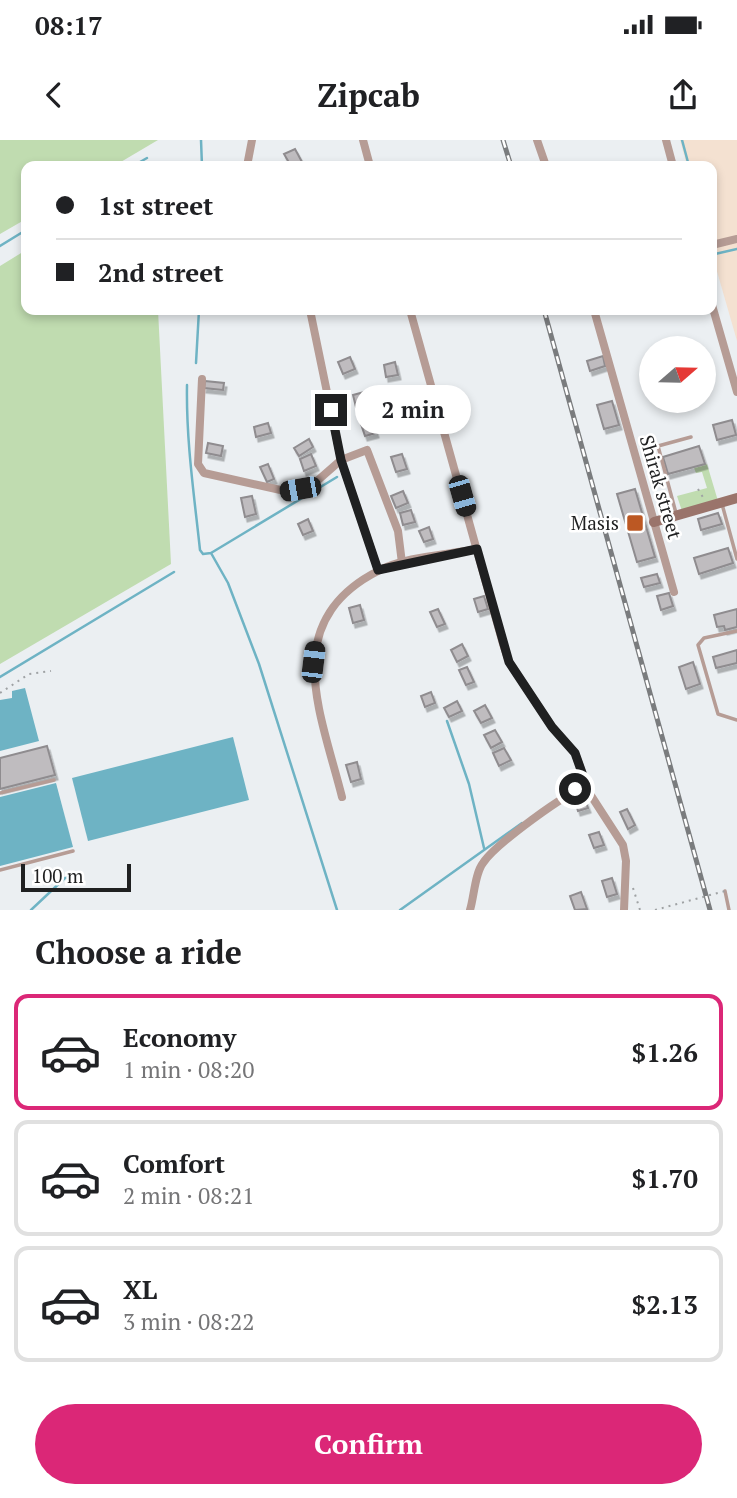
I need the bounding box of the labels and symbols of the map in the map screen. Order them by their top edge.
north arrow [639,336,716,413]
callout: 2 min [356,386,471,434]
route end [315,394,347,426]
street label: Shirak street [635,432,688,542]
car [447,473,478,519]
car [278,475,323,503]
place label: Masis [571,510,619,535]
marker: Masis [625,513,645,533]
car [301,640,326,684]
route start [559,773,591,805]
scale bar [21,861,131,893]

